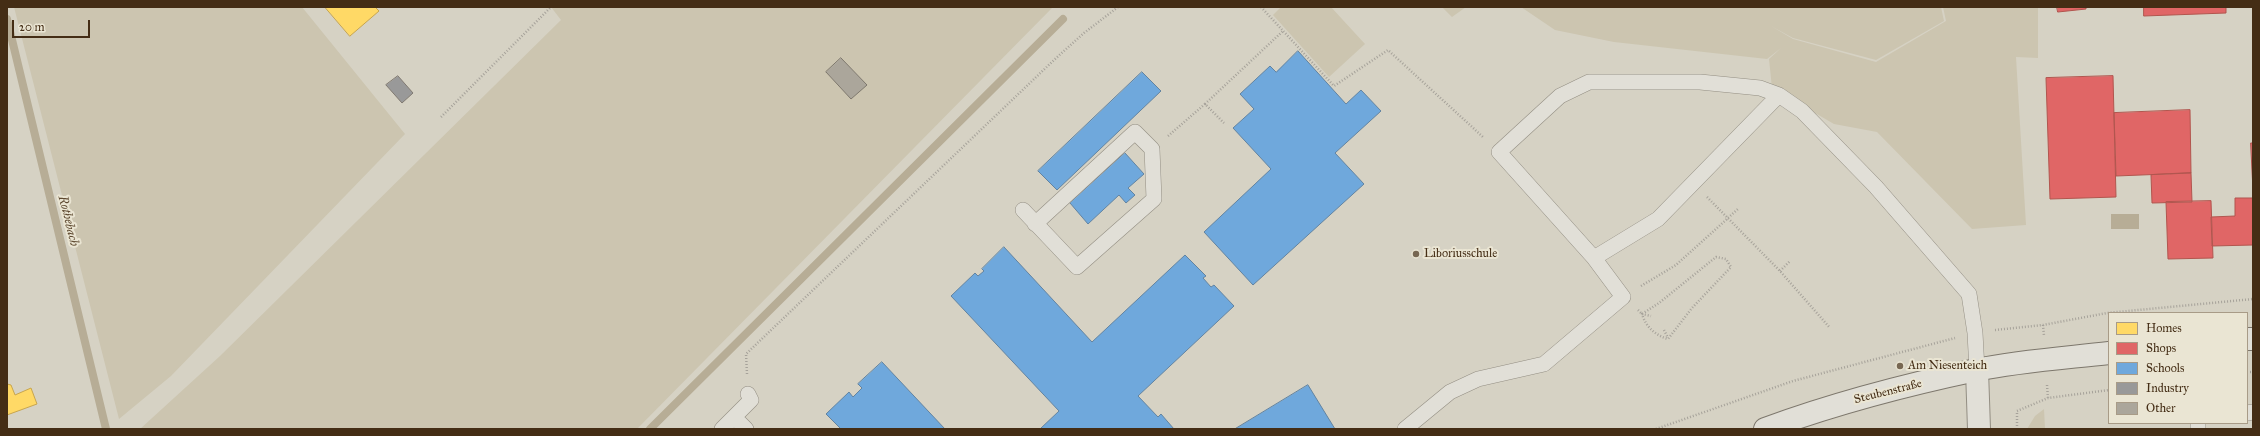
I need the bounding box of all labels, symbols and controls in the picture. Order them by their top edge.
scale bar [14,12,92,38]
text: 20 m [19,20,45,34]
water label: Rothebach [54,194,82,248]
place label: Liboriusschule [1424,247,1497,261]
marker: Liboriusschule [1411,249,1421,259]
legend [2108,312,2248,424]
text: Homes [2146,321,2182,335]
text: Shops [2146,341,2176,355]
place label: Am Niesenteich [1908,359,1987,373]
marker: Am Niesenteich [1895,361,1905,371]
text: Schools [2146,361,2184,375]
street label: Steubenstraße [1853,377,1923,407]
text: Industry [2146,381,2189,395]
text: Other [2146,401,2176,415]

